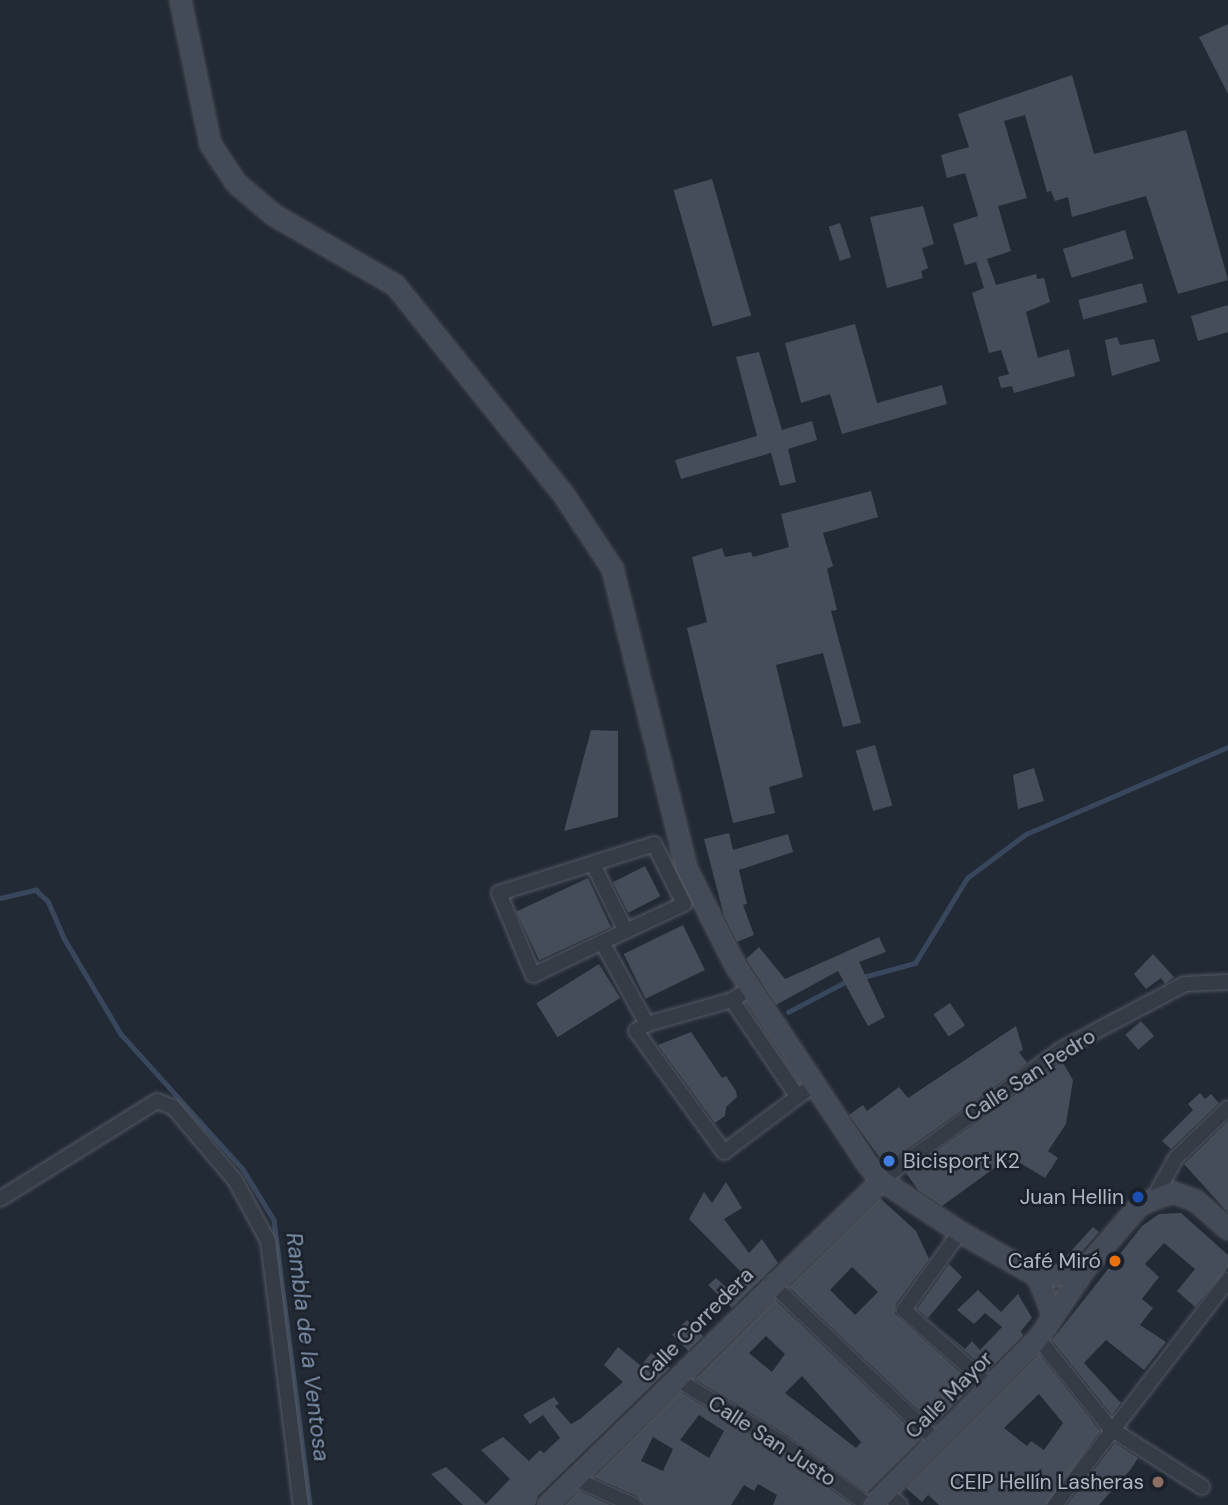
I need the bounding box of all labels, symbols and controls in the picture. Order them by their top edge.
street label: Calle San Pedro [960,1023,1100,1127]
place label: Bicisport K2 [903,1148,1020,1174]
marker: Bicisport K2 [881,1153,897,1169]
place label: Juan Hellin [1020,1184,1124,1210]
marker: Juan Hellin [1130,1189,1146,1205]
water label: Rambla de la Ventosa [280,1231,336,1463]
place label: Café Miró [1008,1248,1101,1274]
marker: Café Miró [1107,1253,1123,1269]
street label: Calle Corredera [633,1262,759,1388]
street label: Calle Mayor [900,1346,998,1444]
street label: Calle San Justo [703,1390,841,1492]
place label: CEIP Hellín Lasheras [950,1469,1144,1495]
marker: CEIP Hellín Lasheras [1150,1474,1166,1490]

